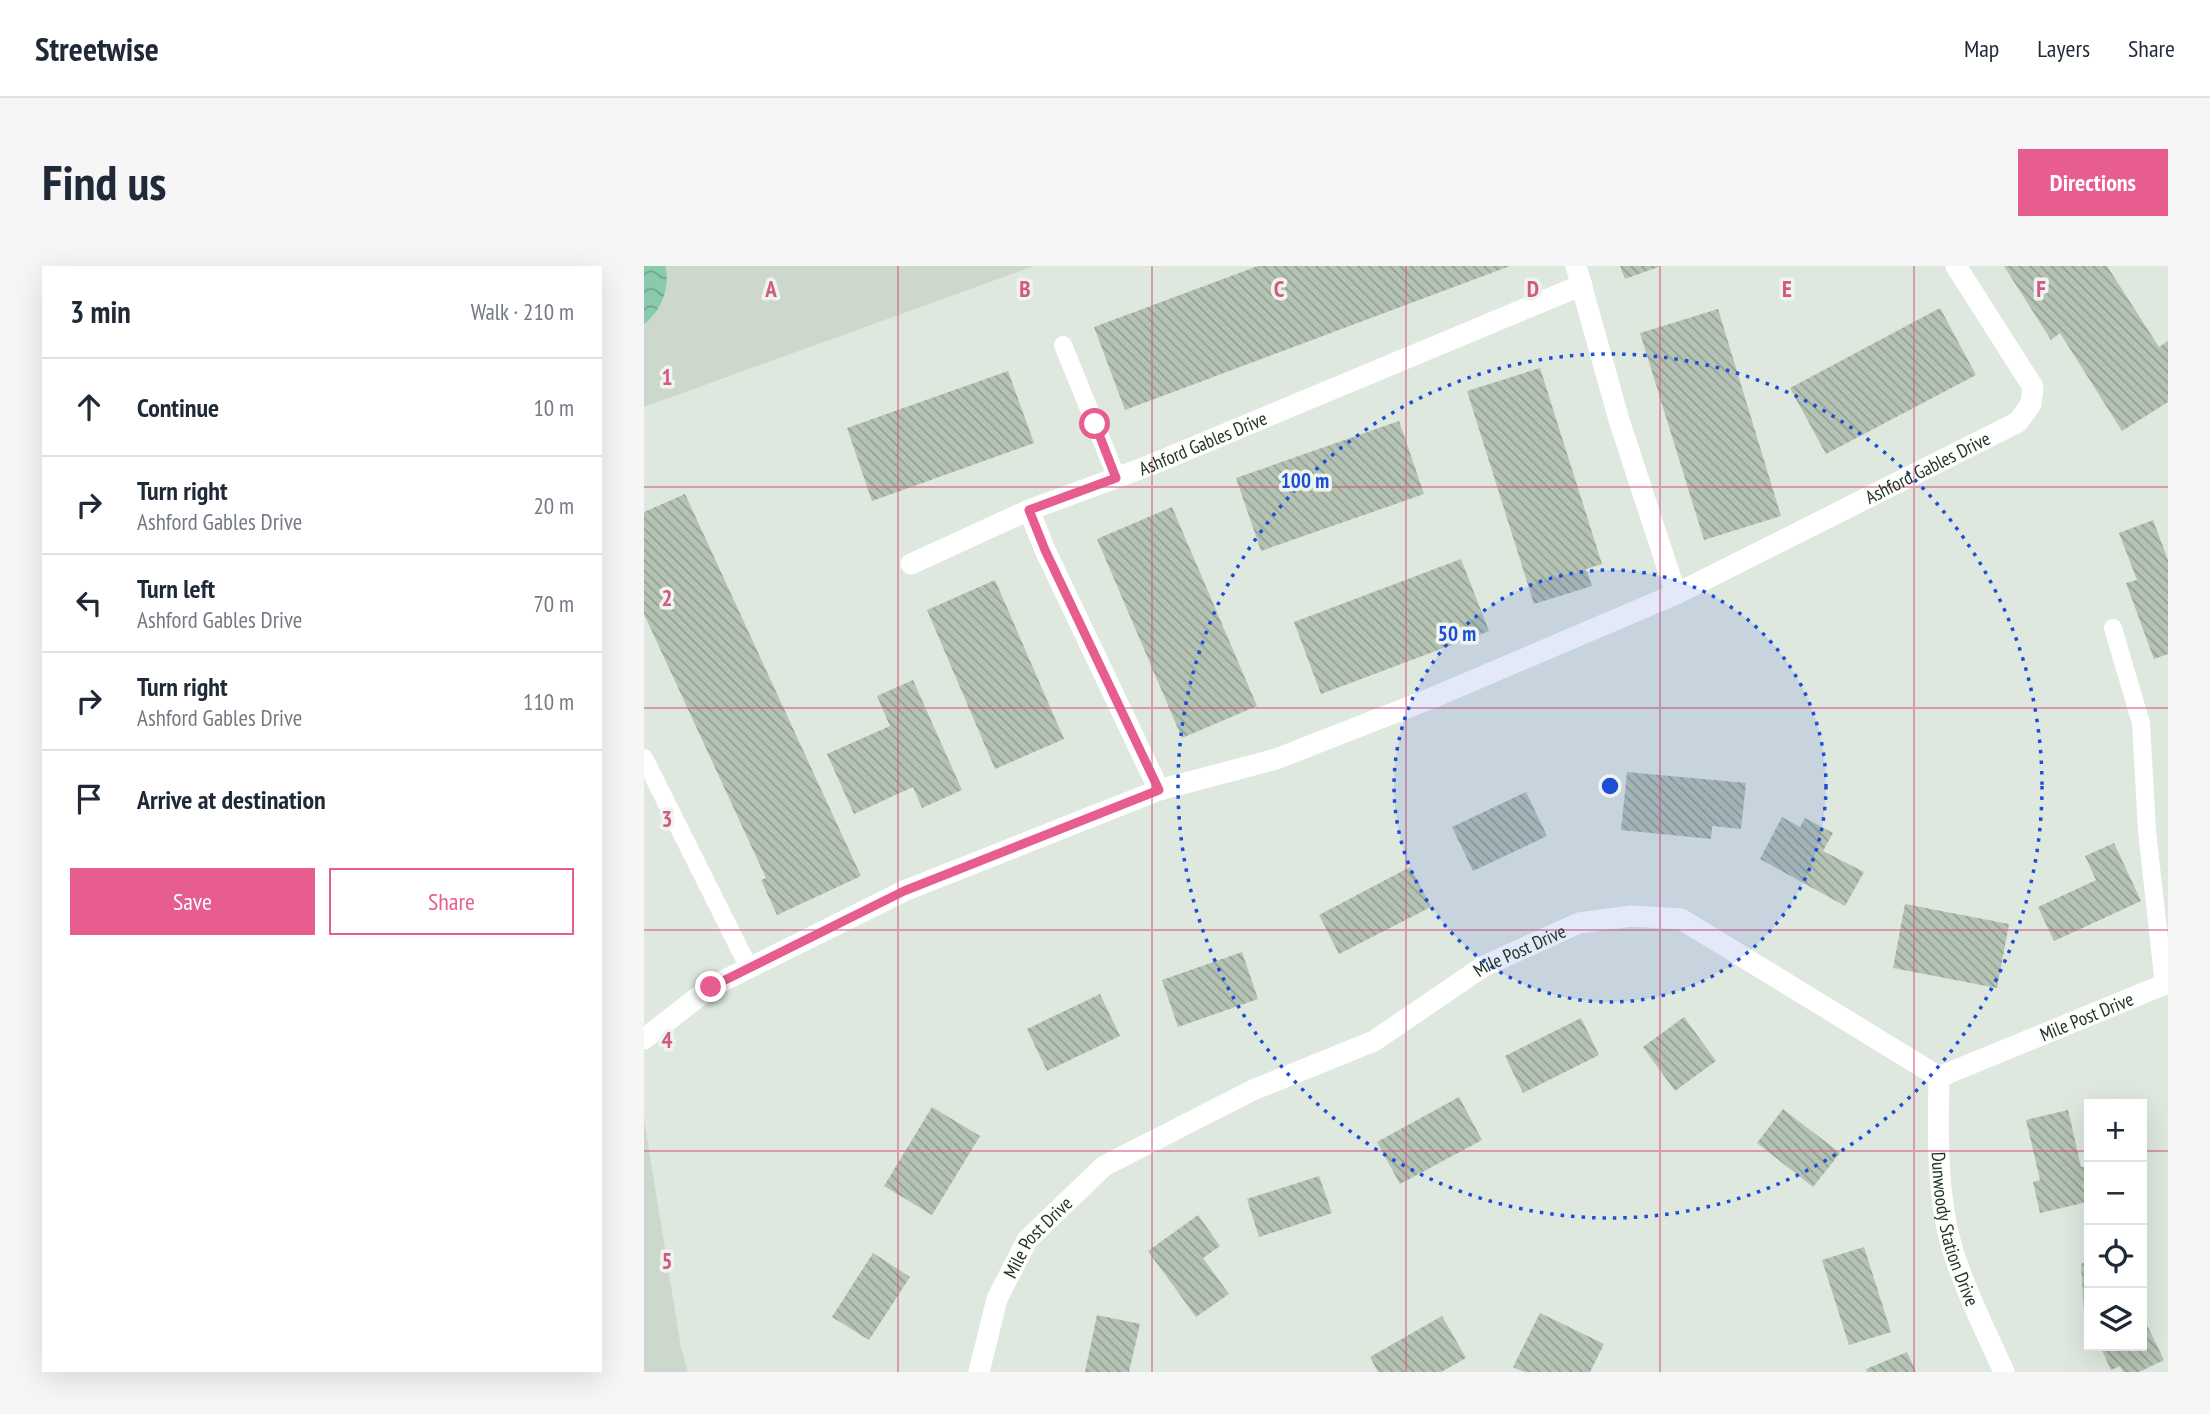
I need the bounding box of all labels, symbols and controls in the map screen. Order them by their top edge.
text: Streetwise [35,27,159,70]
text: Map [1964,33,1999,64]
text: Layers [2037,33,2090,64]
text: Share [2128,33,2175,64]
button: Directions [2018,149,2168,216]
text: Find us [42,150,166,214]
text: A [764,274,777,303]
text: B [1019,274,1031,303]
text: C [1274,274,1285,303]
text: D [1527,274,1539,303]
text: E [1782,274,1792,303]
text: F [2036,274,2046,303]
text: 3 min [70,292,131,331]
text: Walk · 210 m [471,297,574,326]
text: 1 [662,362,673,391]
icon: ahead [70,388,108,426]
text: Continue [137,391,219,424]
text: 10 m [533,393,574,422]
street label: Ashford Gables Drive [1135,406,1271,480]
route start [1079,408,1110,439]
street label: Ashford Gables Drive [1861,426,1994,509]
text: 100 m [1281,467,1329,494]
text: Turn right [137,474,228,507]
icon: right [70,486,108,524]
text: 20 m [533,491,574,520]
text: Ashford Gables Drive [137,507,302,536]
text: Turn left [137,572,215,605]
text: 2 [662,583,673,612]
icon: left [70,584,108,622]
text: 70 m [533,589,574,618]
text: Ashford Gables Drive [137,605,302,634]
text: 50 m [1438,620,1476,647]
text: Turn right [137,670,228,703]
icon: right [70,682,108,720]
text: 110 m [523,687,574,716]
text: Ashford Gables Drive [137,703,302,732]
centre of rings [1598,774,1622,798]
icon: arrive [70,780,108,818]
text: Arrive at destination [137,783,326,816]
text: 3 [662,804,673,833]
button: Save [70,868,315,935]
button: Share [329,868,574,935]
street label: Mile Post Drive [1468,919,1570,982]
route end [695,971,726,1002]
street label: Mile Post Drive [2036,986,2137,1046]
text: 4 [662,1025,673,1054]
map controls [2084,1099,2147,1351]
button: + [2084,1099,2147,1162]
street label: Dunwoody Station Drive [1927,1151,1985,1310]
button: − [2084,1162,2147,1225]
street label: Mile Post Drive [998,1191,1077,1282]
button: locate [2084,1225,2147,1288]
text: 5 [662,1246,673,1275]
button: layers [2084,1288,2147,1351]

